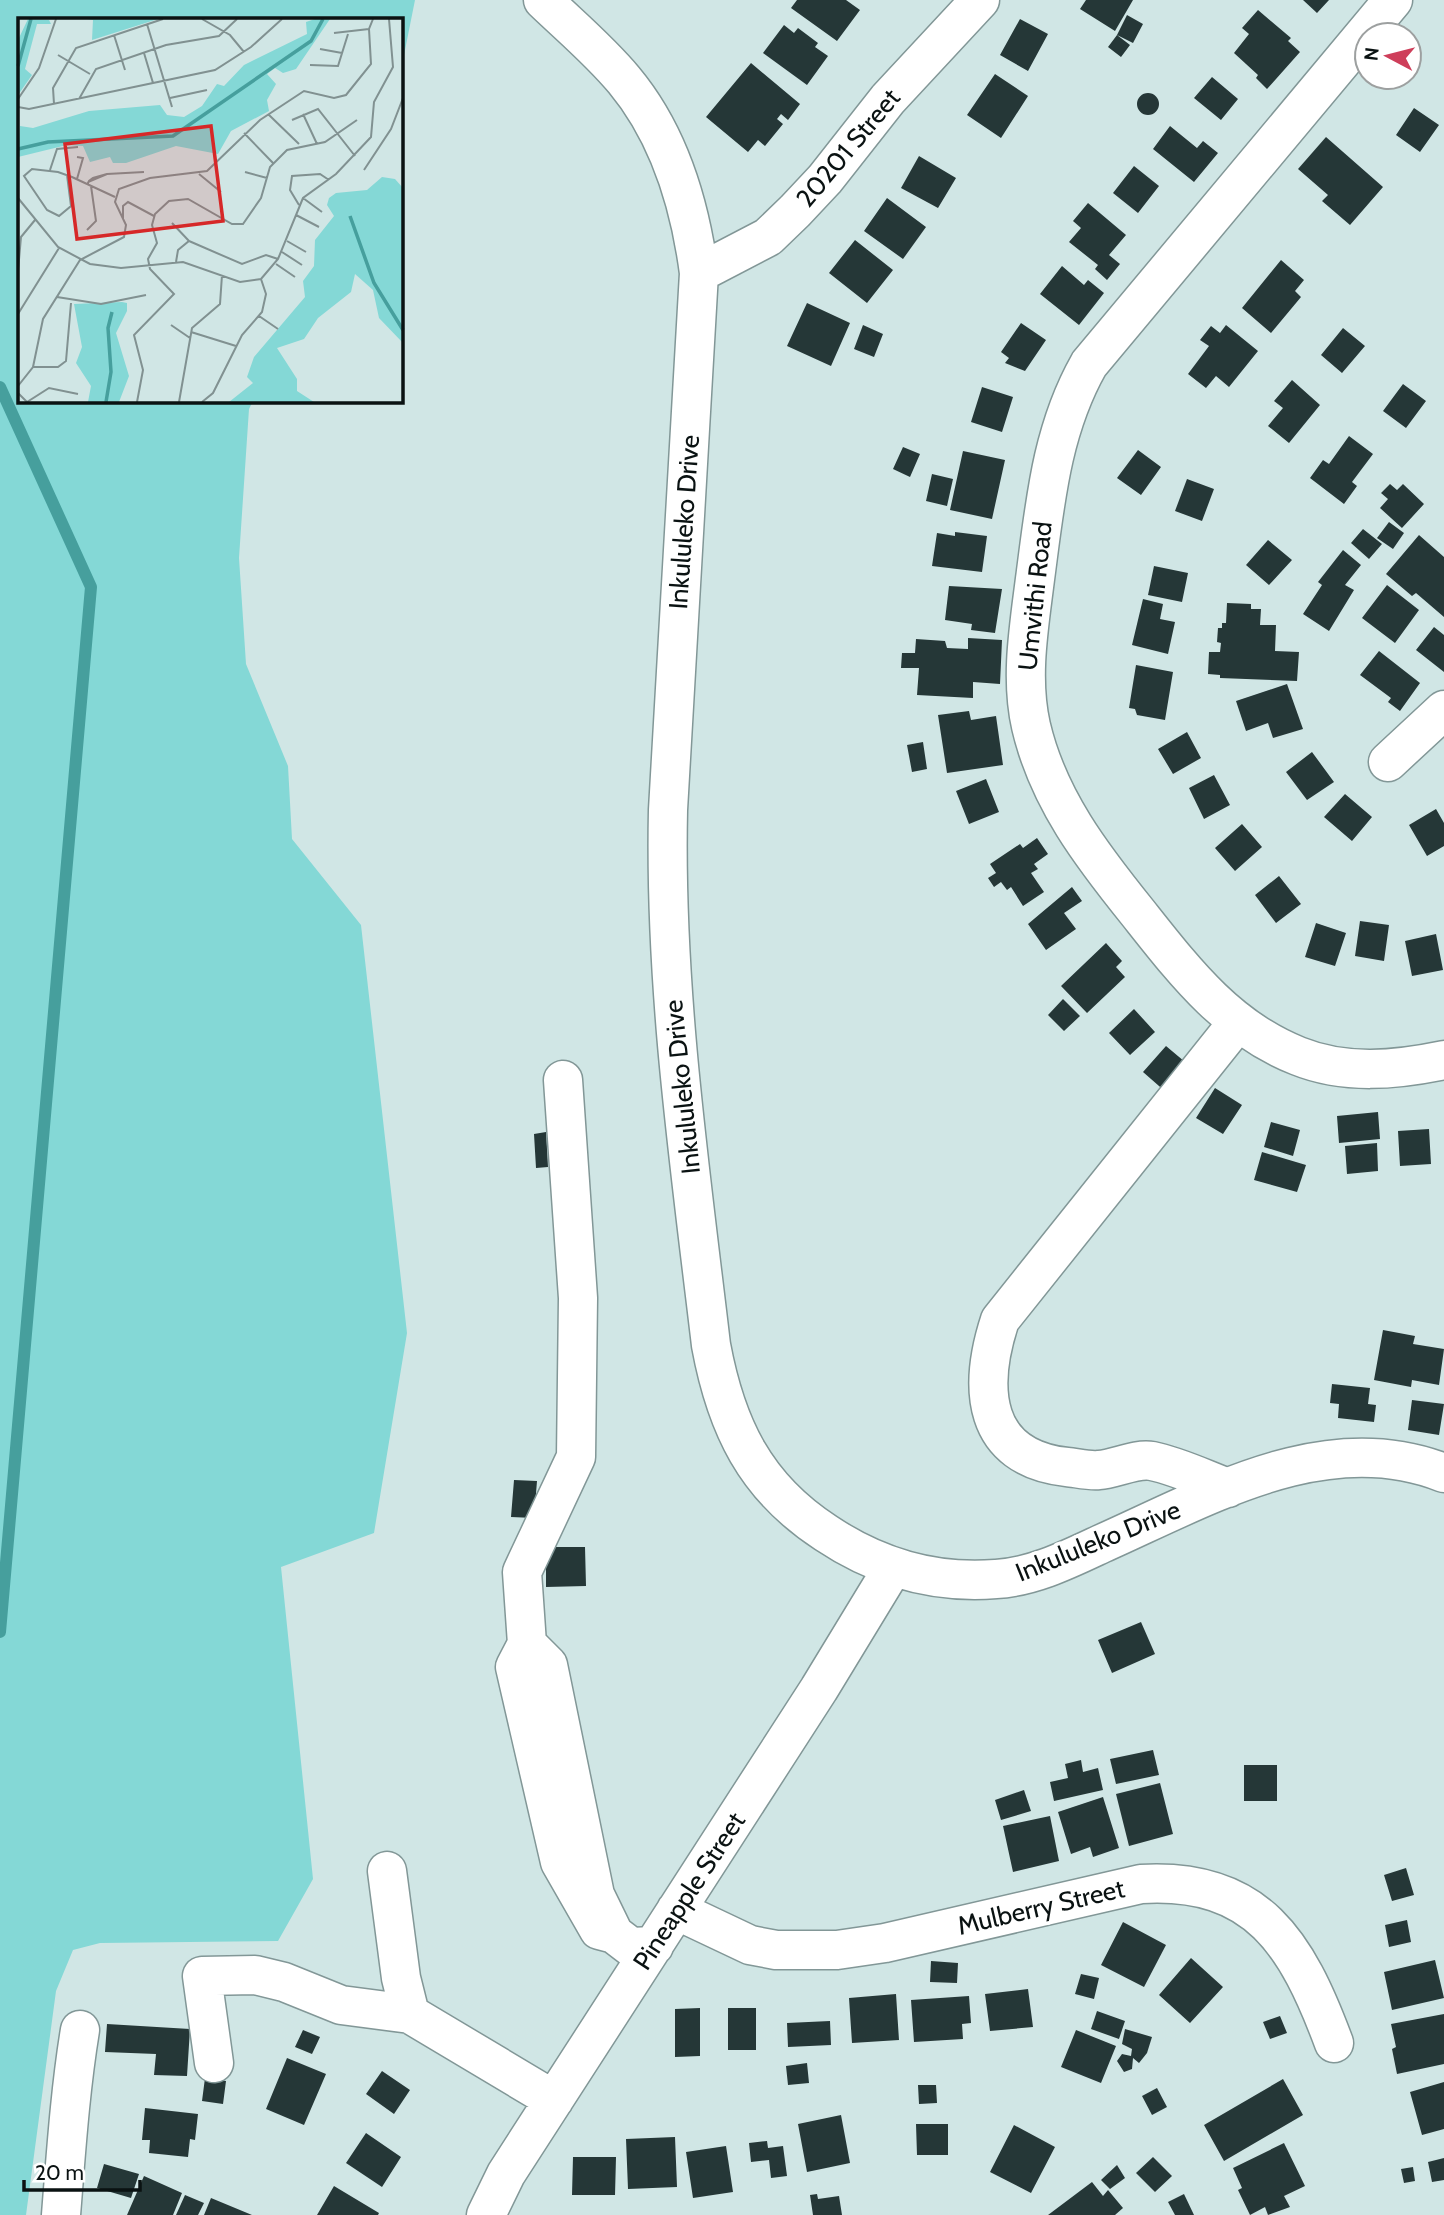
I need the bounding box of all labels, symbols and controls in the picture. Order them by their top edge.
inset map [18,18,402,402]
north arrow [1353,21,1423,91]
text: N [1359,46,1384,62]
street label: 20201 Street [789,82,907,214]
street label: Inkululeko Drive [662,434,706,610]
street label: Umvithi Road [1011,520,1059,672]
street label: Inkululeko Drive [657,998,707,1176]
street label: Inkululeko Drive [1011,1493,1185,1589]
street label: Pineapple Street [626,1806,752,1976]
street label: Mulberry Street [954,1872,1128,1942]
scale bar [24,2148,140,2192]
text: 20 m [35,2160,84,2185]

